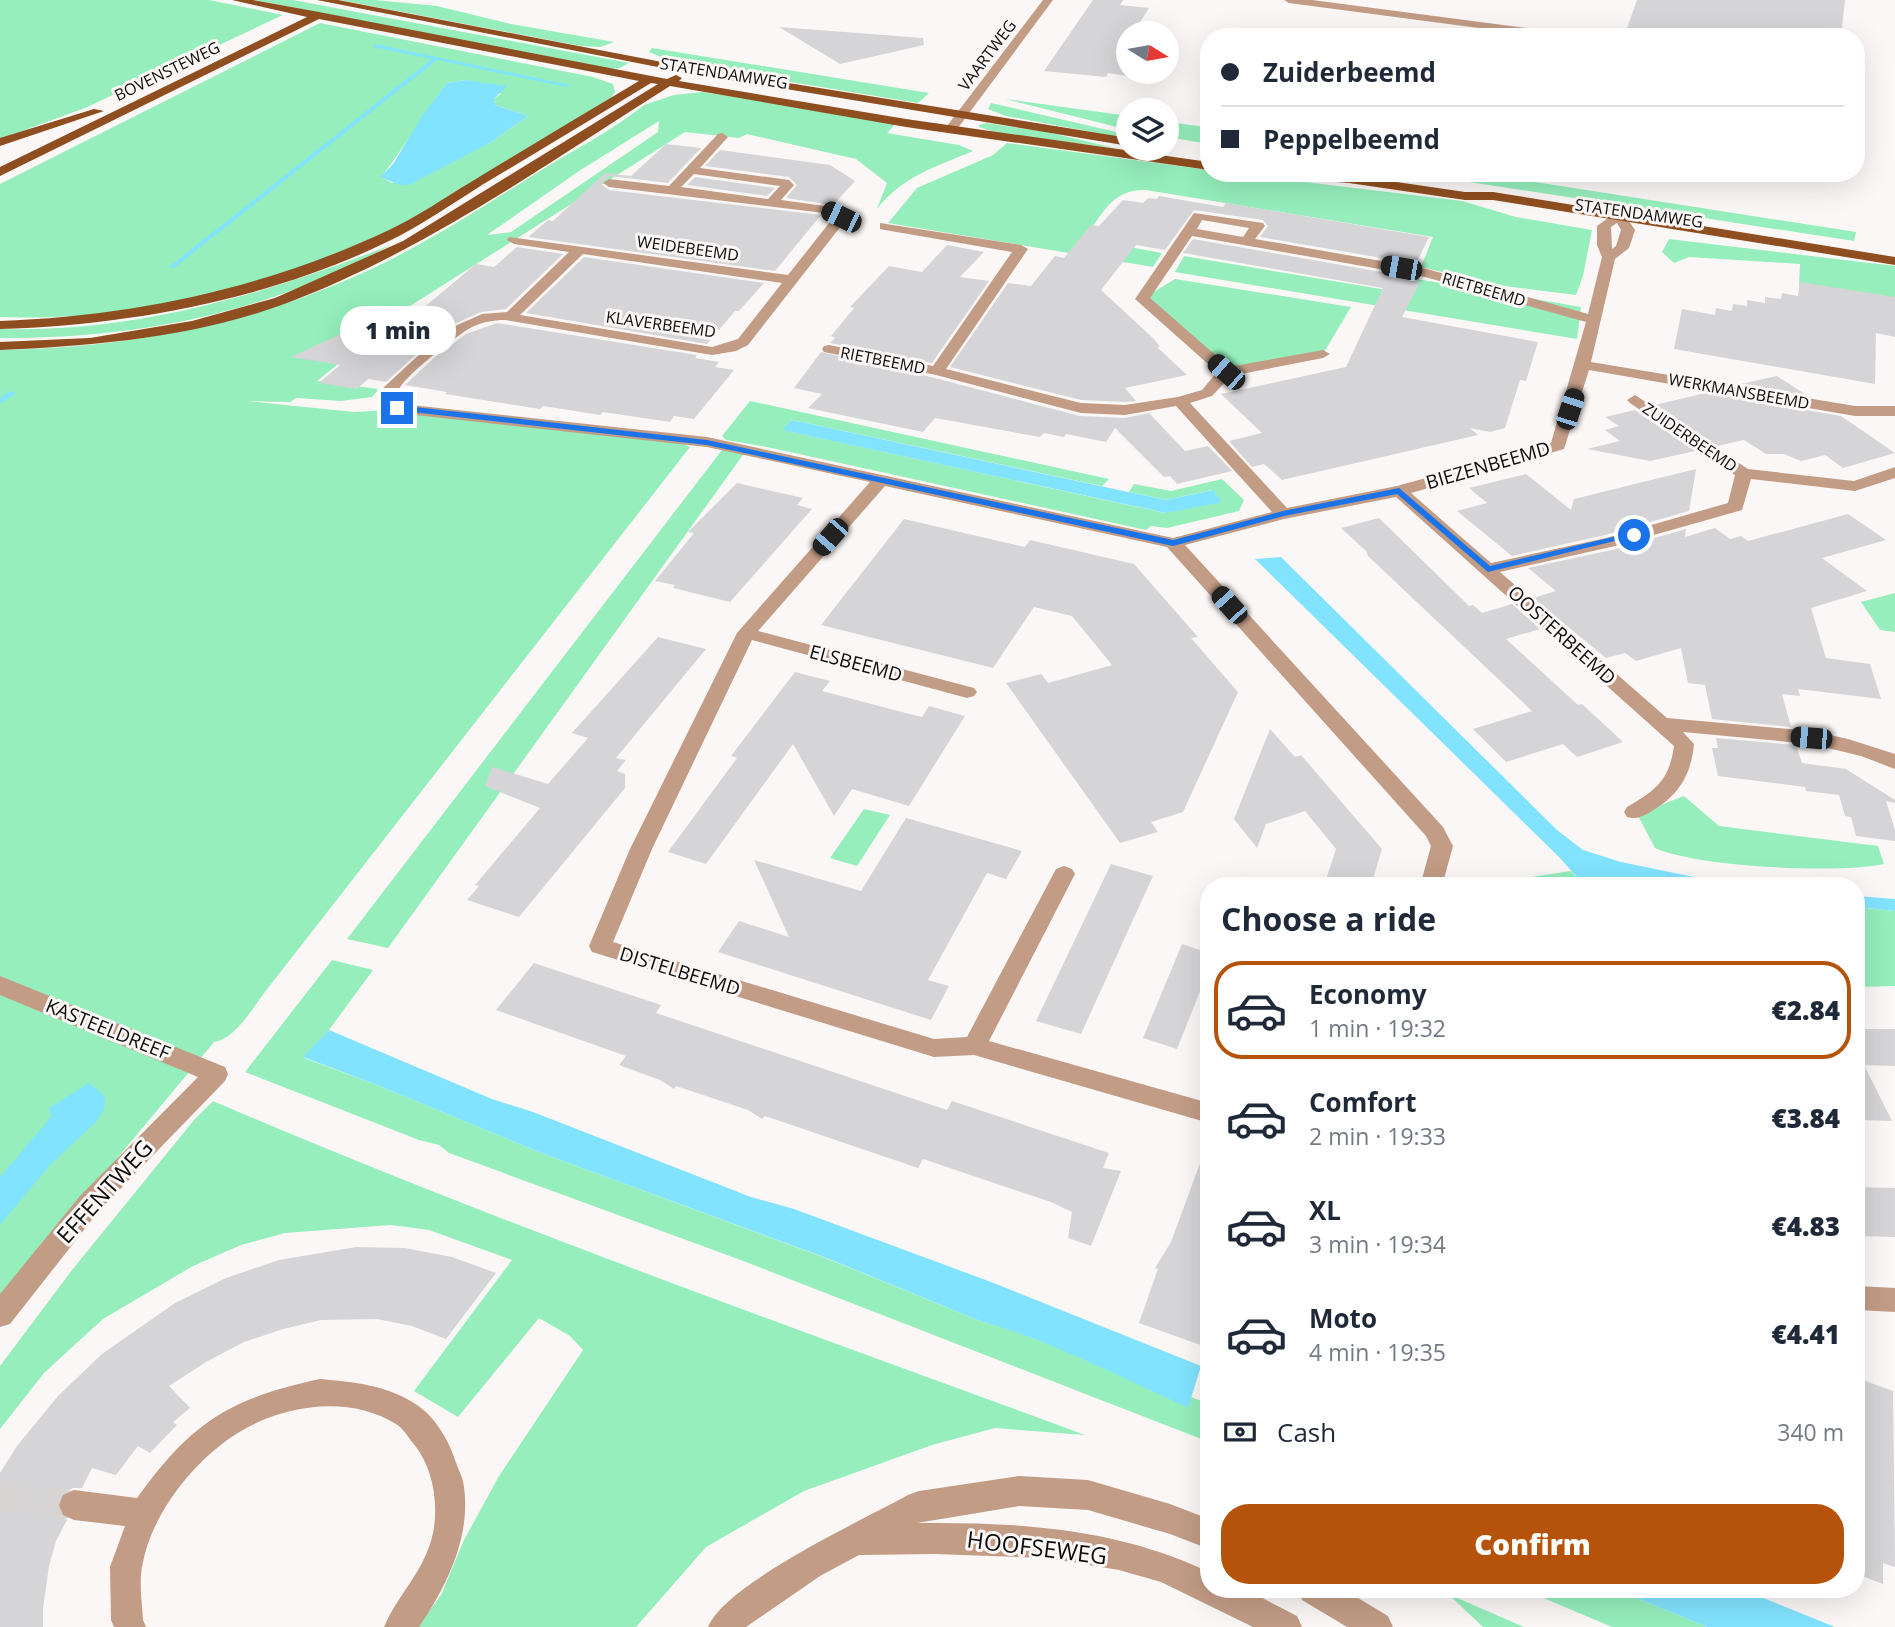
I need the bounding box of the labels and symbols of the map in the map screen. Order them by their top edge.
street label: VAARTWEG [953,15,1021,95]
north arrow [1116,21,1180,84]
street label: BOVENSTEWEG [110,36,224,106]
street label: STATENDAMWEG [659,52,789,94]
street label: STATENDAMWEG [1574,193,1704,233]
car [818,198,865,236]
street label: WEIDEBEEMD [636,230,740,266]
car [1379,254,1424,282]
street label: RIETBEEMD [1440,267,1528,311]
street label: KLAVERBEEMD [605,305,717,343]
callout: 1 min [339,306,455,356]
street label: RIETBEEMD [839,341,927,379]
car [1204,350,1249,394]
street label: WERKMANSBEEMD [1667,368,1811,414]
car [1554,386,1587,432]
route end [381,392,413,424]
street label: ZUIDERBEEMD [1638,397,1742,477]
street label: BIEZENBEEMD [1423,435,1553,495]
car [809,514,852,560]
route start [1618,519,1650,551]
street label: OOSTERBEEMD [1502,580,1622,690]
car [1208,582,1251,628]
street label: ELSBEEMD [807,638,905,688]
car [1790,726,1833,750]
street label: DISTELBEEMD [617,940,743,1002]
street label: KASTEELDREEF [42,992,174,1066]
street label: EFFENTWEG [49,1132,159,1250]
street label: HOOFSEWEG [965,1523,1109,1571]

